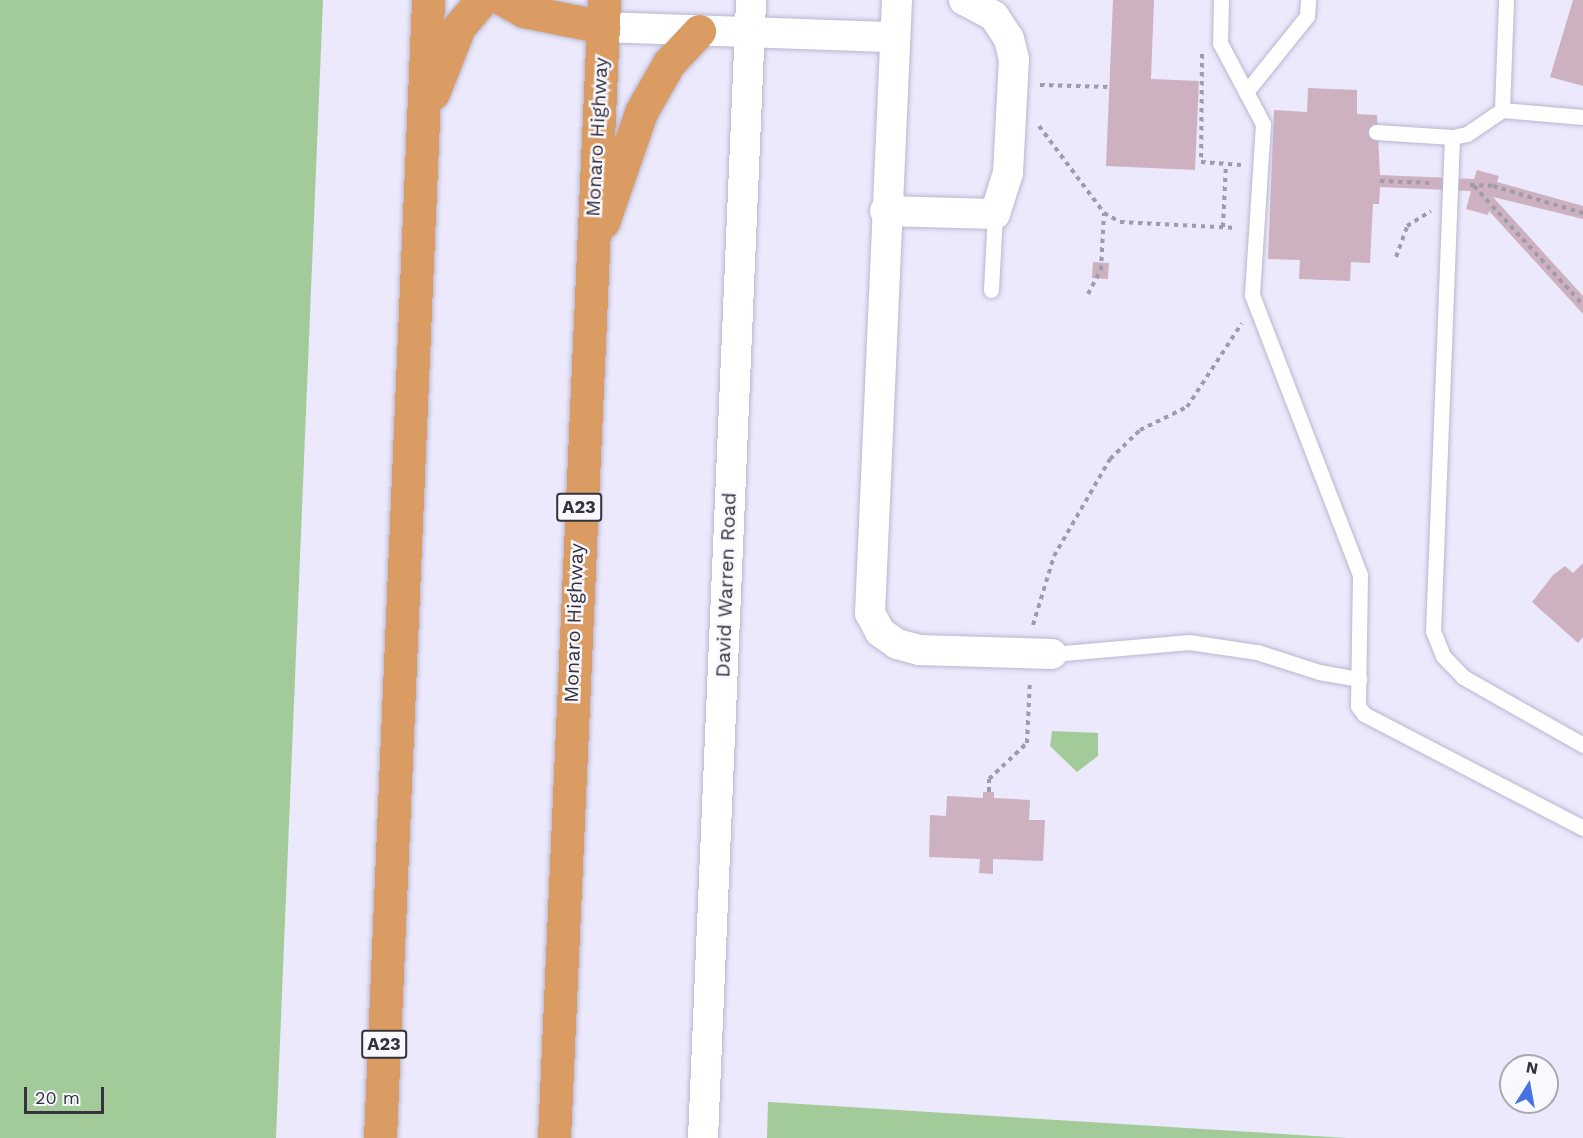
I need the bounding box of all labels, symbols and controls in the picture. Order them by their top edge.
street label: Monaro Highway [581,57,613,217]
road number: A23 [555,492,603,522]
street label: David Warren Road [711,492,741,678]
street label: Monaro Highway [559,543,589,703]
road number: A23 [360,1029,408,1059]
north arrow [1499,1054,1559,1114]
text: N [1525,1057,1540,1078]
scale bar [27,1075,106,1113]
text: 20 m [35,1087,80,1108]

